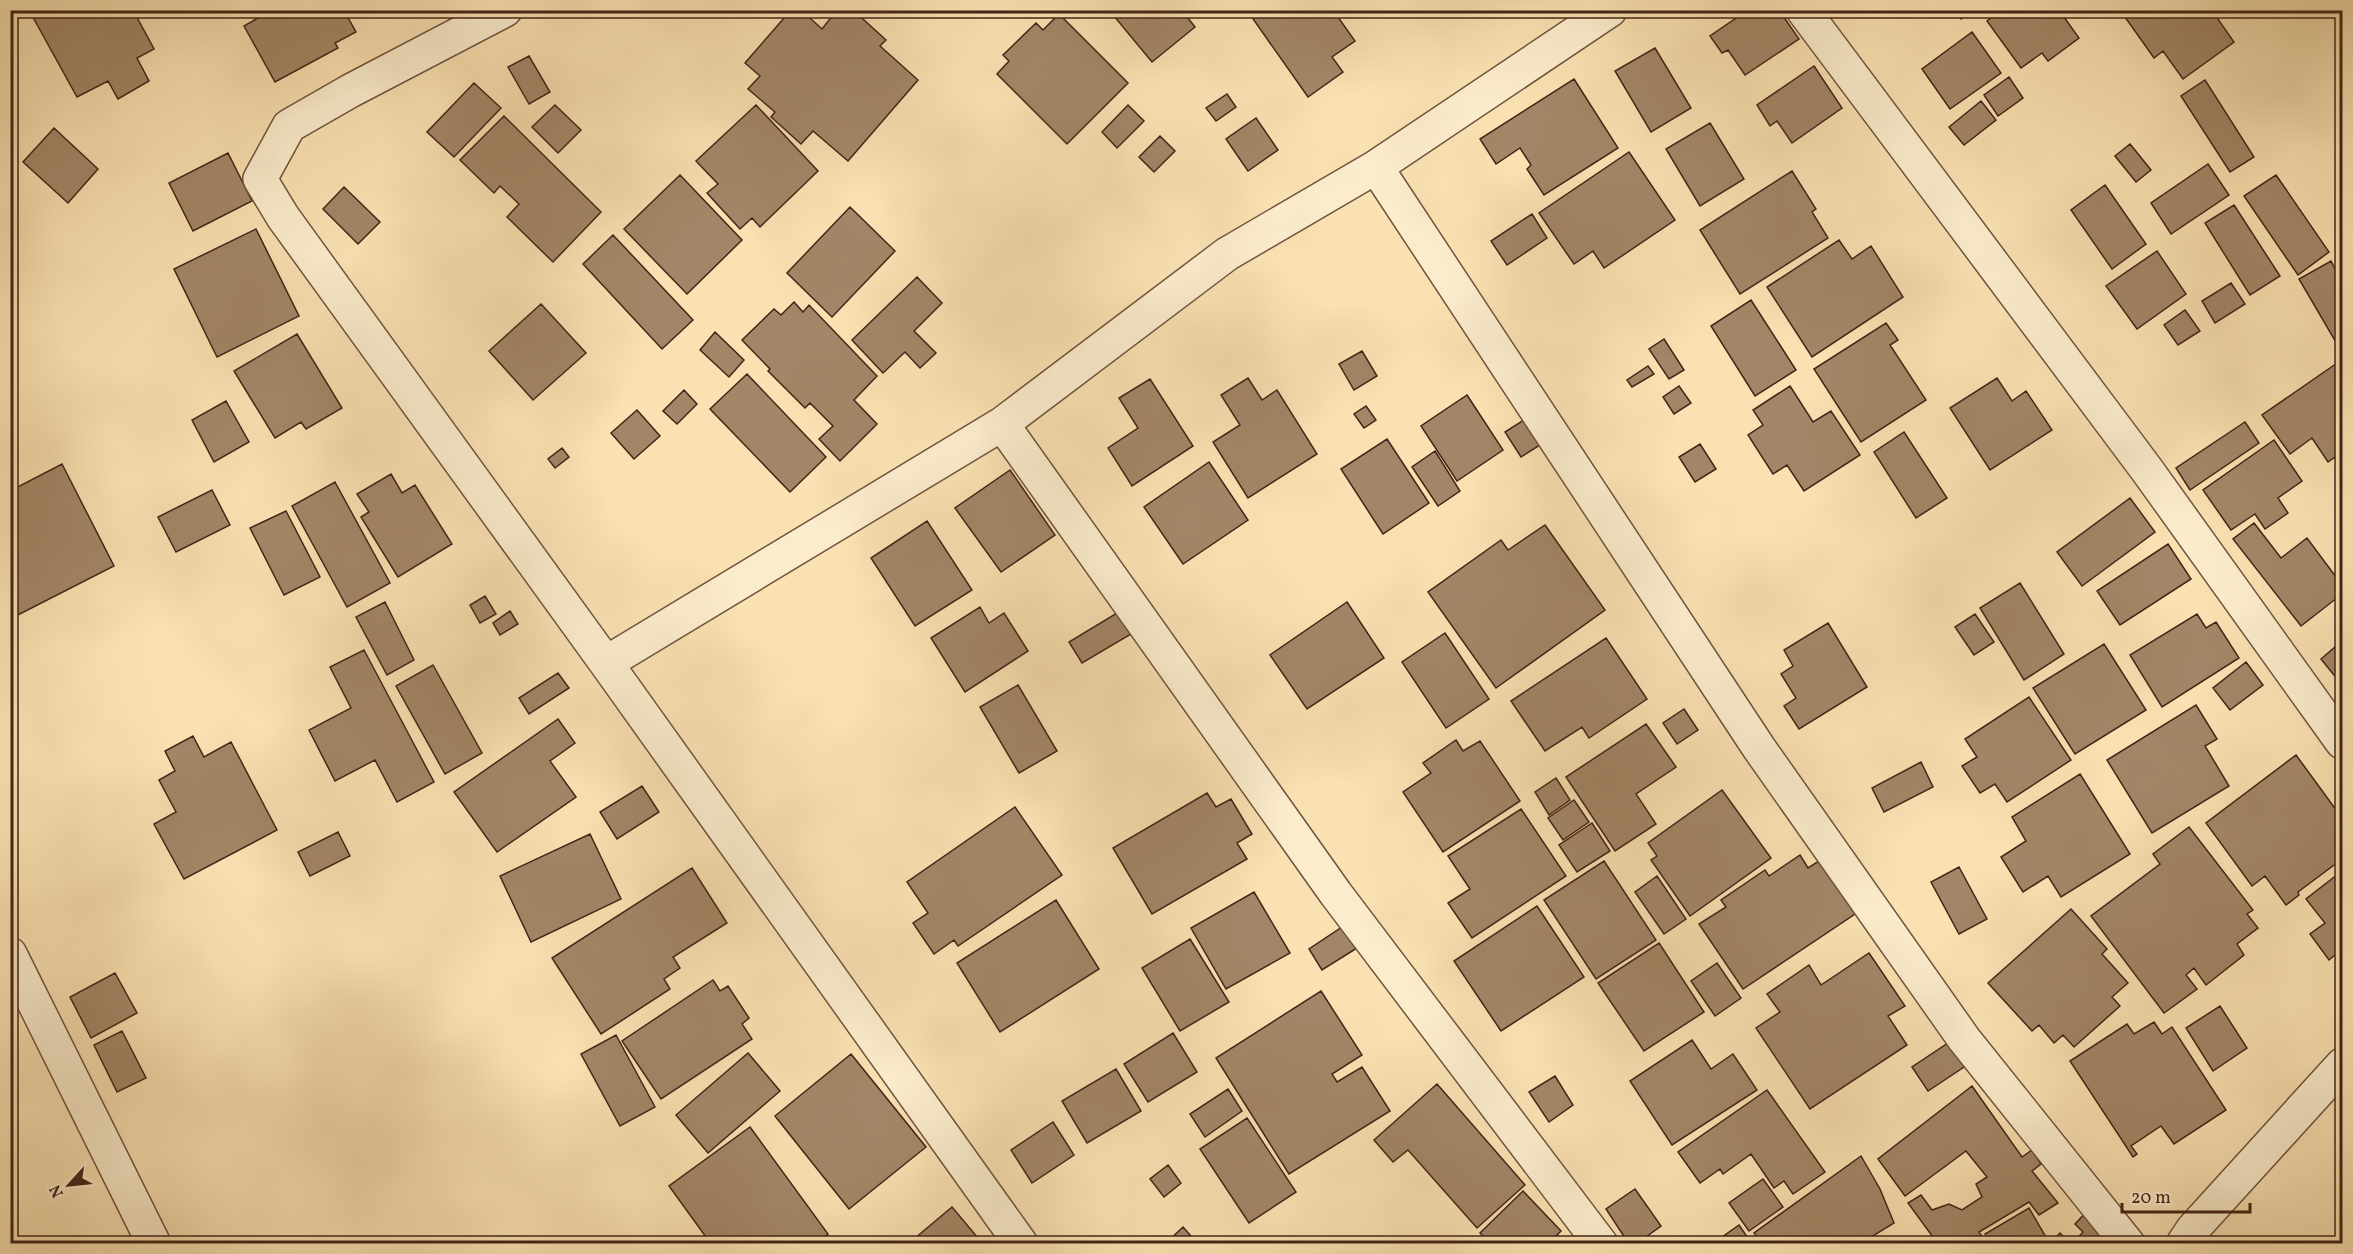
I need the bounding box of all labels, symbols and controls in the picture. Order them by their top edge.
north arrow [39,1155,99,1215]
scale bar [2122,1176,2250,1214]
text: N [45,1180,70,1201]
text: 20 m [2131,1186,2171,1211]

